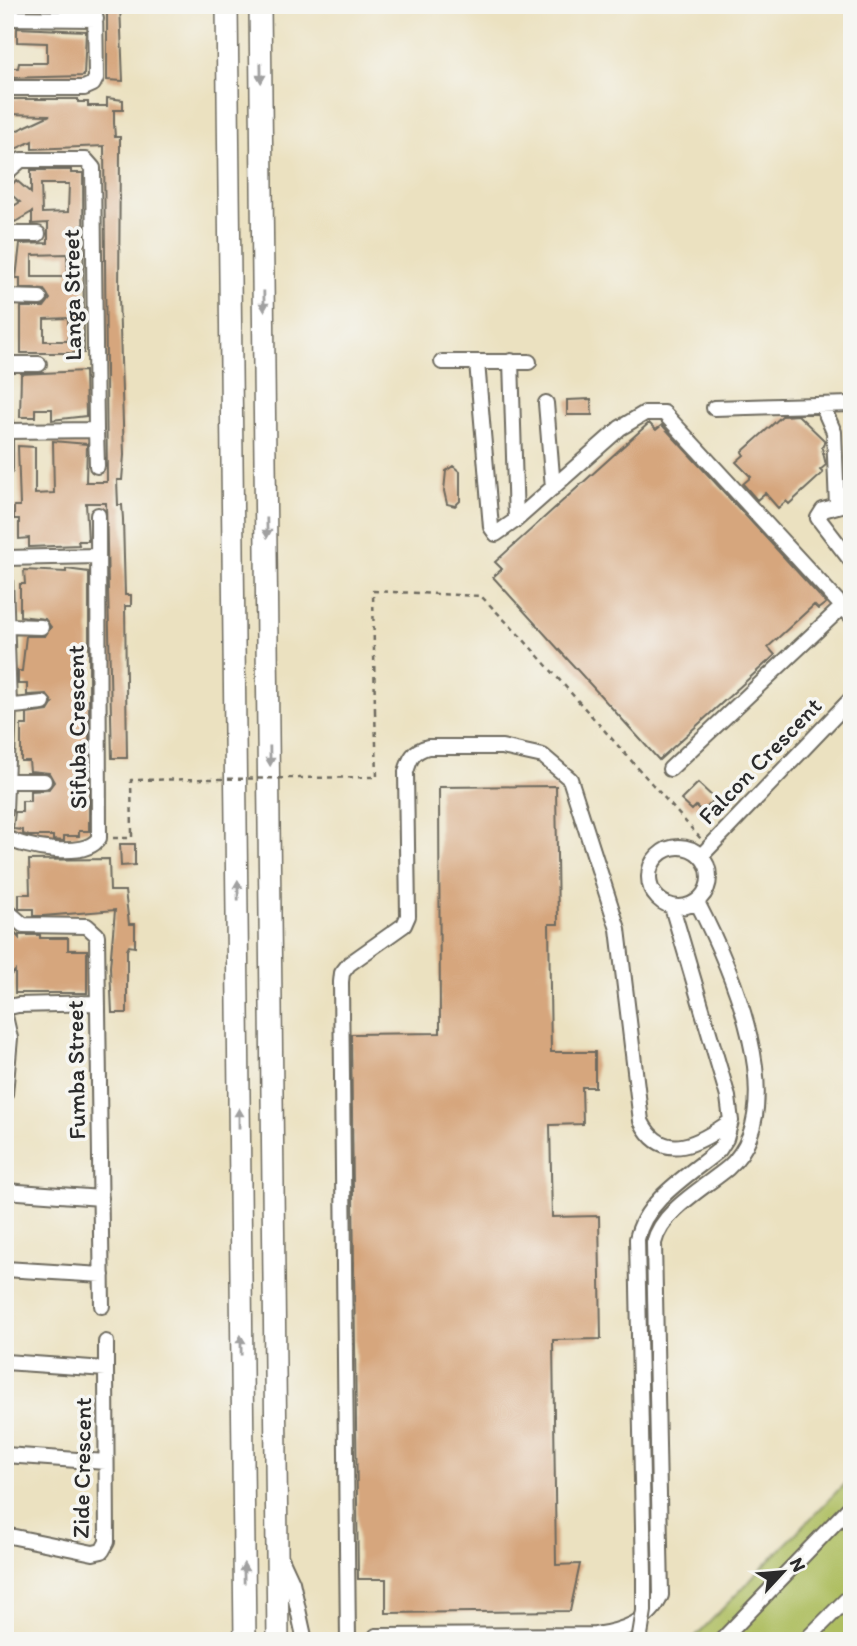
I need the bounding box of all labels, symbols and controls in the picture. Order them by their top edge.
one-way arrow [255,63,267,85]
street label: Langa Street [56,229,87,361]
one-way arrow [258,290,270,312]
one-way arrow [261,518,273,540]
street label: Sifuba Crescent [61,645,92,809]
street label: Falcon Crescent [692,691,827,830]
one-way arrow [264,745,276,767]
one-way arrow [232,879,244,901]
street label: Fumba Street [60,1000,91,1140]
one-way arrow [233,1106,245,1128]
one-way arrow [235,1334,247,1356]
street label: Zide Crescent [66,1397,97,1539]
north arrow [748,1538,818,1608]
text: N [785,1554,811,1576]
one-way arrow [238,1561,250,1583]

